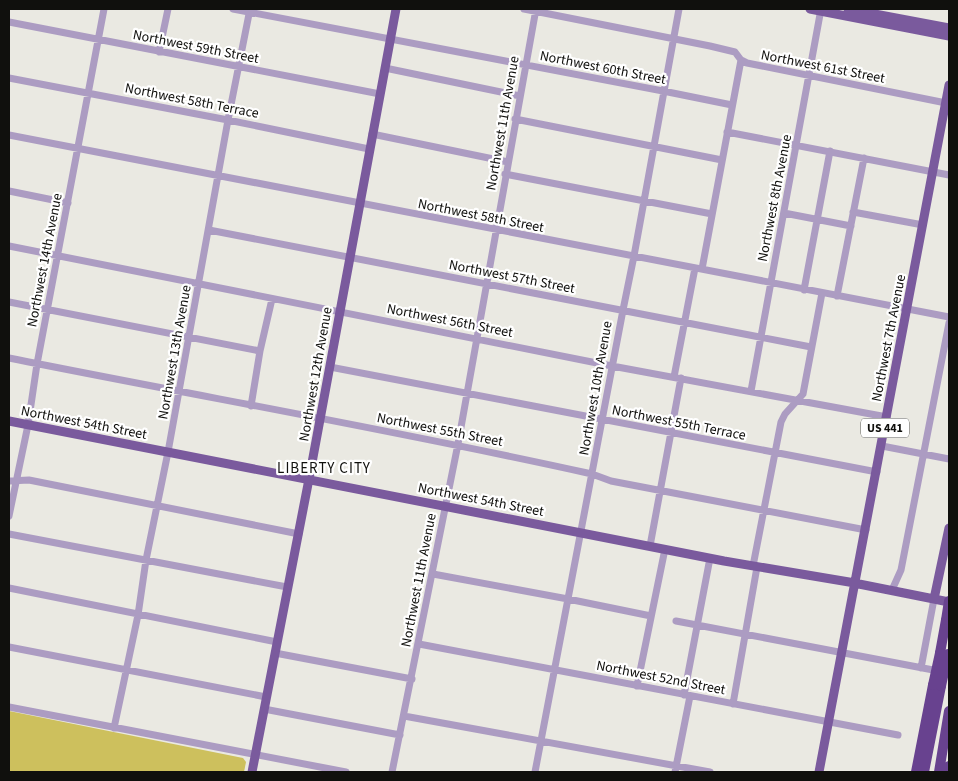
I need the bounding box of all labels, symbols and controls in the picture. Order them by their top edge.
street label: Northwest 59th Street [131,25,261,69]
street label: Northwest 61st Street [759,45,887,89]
street label: Northwest 60th Street [538,46,668,90]
street label: Northwest 11th Avenue [481,54,525,192]
street label: Northwest 58th Terrace [123,78,261,124]
street label: Northwest 8th Avenue [753,133,797,264]
street label: Northwest 14th Avenue [22,191,68,329]
street label: Northwest 58th Street [416,194,546,238]
street label: Northwest 57th Street [447,255,577,299]
street label: Northwest 7th Avenue [867,273,911,404]
street label: Northwest 13th Avenue [153,283,197,421]
street label: Northwest 56th Street [385,299,515,343]
street label: Northwest 12th Avenue [294,305,338,443]
street label: Northwest 10th Avenue [574,319,618,457]
street label: Northwest 55th Terrace [610,400,748,446]
street label: Northwest 54th Street [19,401,149,445]
street label: Northwest 55th Street [375,408,505,452]
road number: US 441 [861,418,909,438]
district label: LIBERTY CITY [277,458,371,479]
street label: Northwest 54th Street [416,478,546,522]
street label: Northwest 11th Avenue [396,511,442,649]
street label: Northwest 52nd Street [595,656,727,700]

